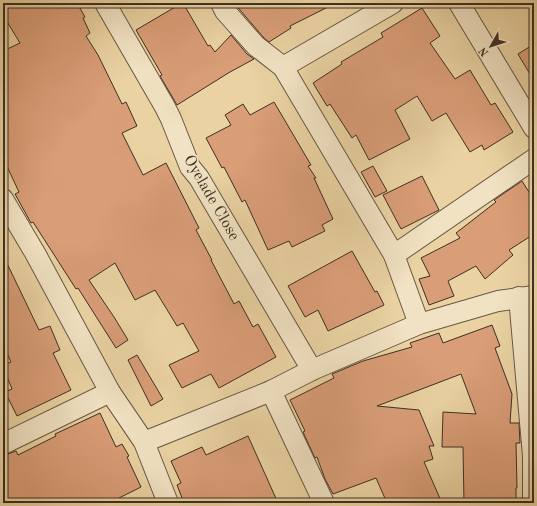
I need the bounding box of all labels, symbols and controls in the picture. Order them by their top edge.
north arrow [471,26,511,66]
text: N [477,44,491,58]
street label: Oyelade Close [180,152,242,244]

